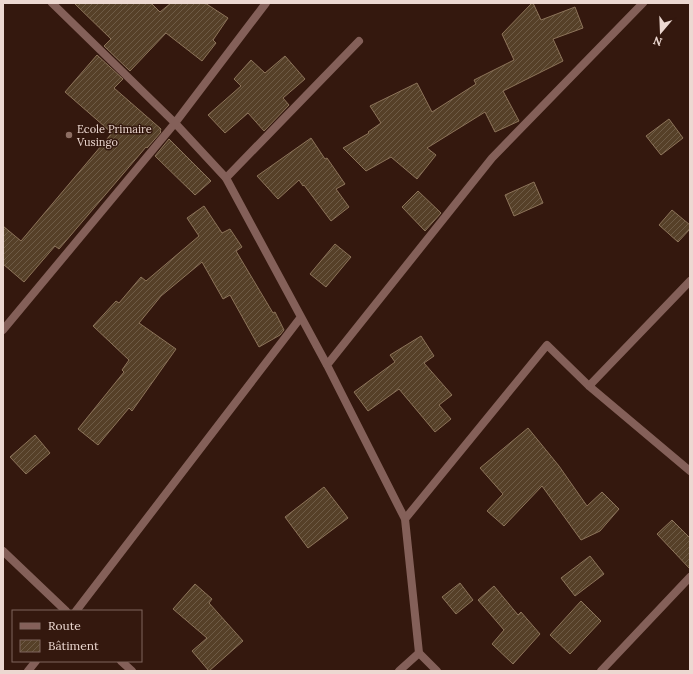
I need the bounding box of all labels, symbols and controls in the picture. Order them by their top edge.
north arrow [641,12,681,52]
text: N [651,33,664,49]
place label: Ecole Primaire Vusingo [76,122,152,149]
marker: Ecole Primaire Vusingo [64,130,74,140]
legend [12,610,142,662]
text: Route [48,618,81,633]
text: Bâtiment [48,638,99,653]

